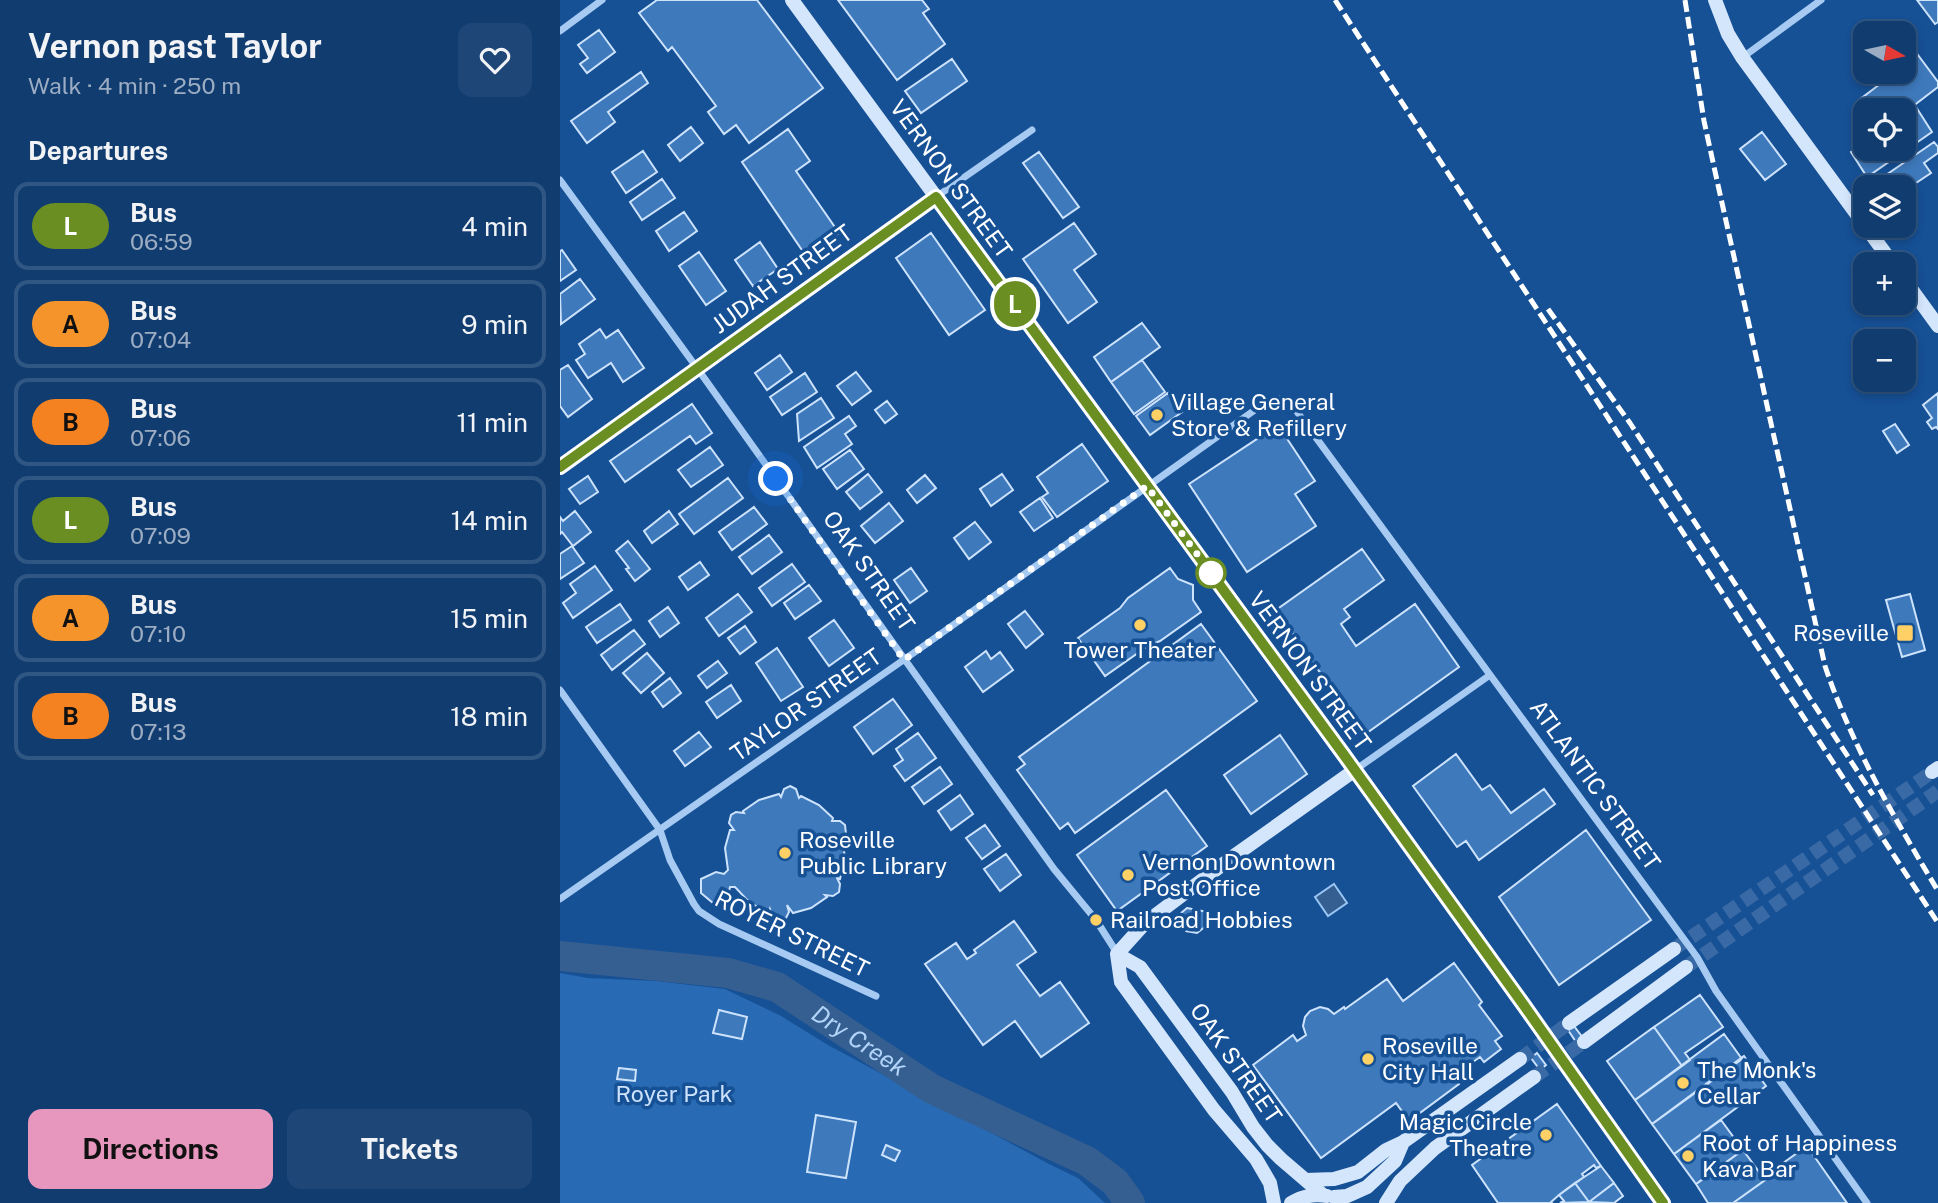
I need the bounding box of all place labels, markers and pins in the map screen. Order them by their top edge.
place label: Village General Store & Refillery [1171,388,1347,441]
marker: Village General Store & Refillery [1149,407,1165,423]
unlabelled marker [1196,558,1226,588]
marker: Tower Theater [1132,617,1148,633]
place label: Roseville [1793,619,1889,646]
marker: Roseville [1895,623,1915,643]
place label: Tower Theater [1064,636,1216,663]
place label: Roseville Public Library [799,826,947,879]
marker: Roseville Public Library [777,845,793,861]
place label: Vernon Downtown Post Office [1142,848,1336,901]
marker: Vernon Downtown Post Office [1120,867,1136,883]
place label: Railroad Hobbies [1110,906,1293,933]
marker: Railroad Hobbies [1088,912,1104,928]
place label: Roseville City Hall [1382,1032,1478,1085]
marker: Roseville City Hall [1360,1051,1376,1067]
place label: The Monk's Cellar [1697,1056,1816,1109]
marker: The Monk's Cellar [1675,1075,1691,1091]
place label: Magic Circle Theatre [1399,1108,1532,1161]
marker: Magic Circle Theatre [1538,1127,1554,1143]
place label: Root of Happiness Kava Bar [1702,1129,1897,1182]
marker: Root of Happiness Kava Bar [1680,1148,1696,1164]

